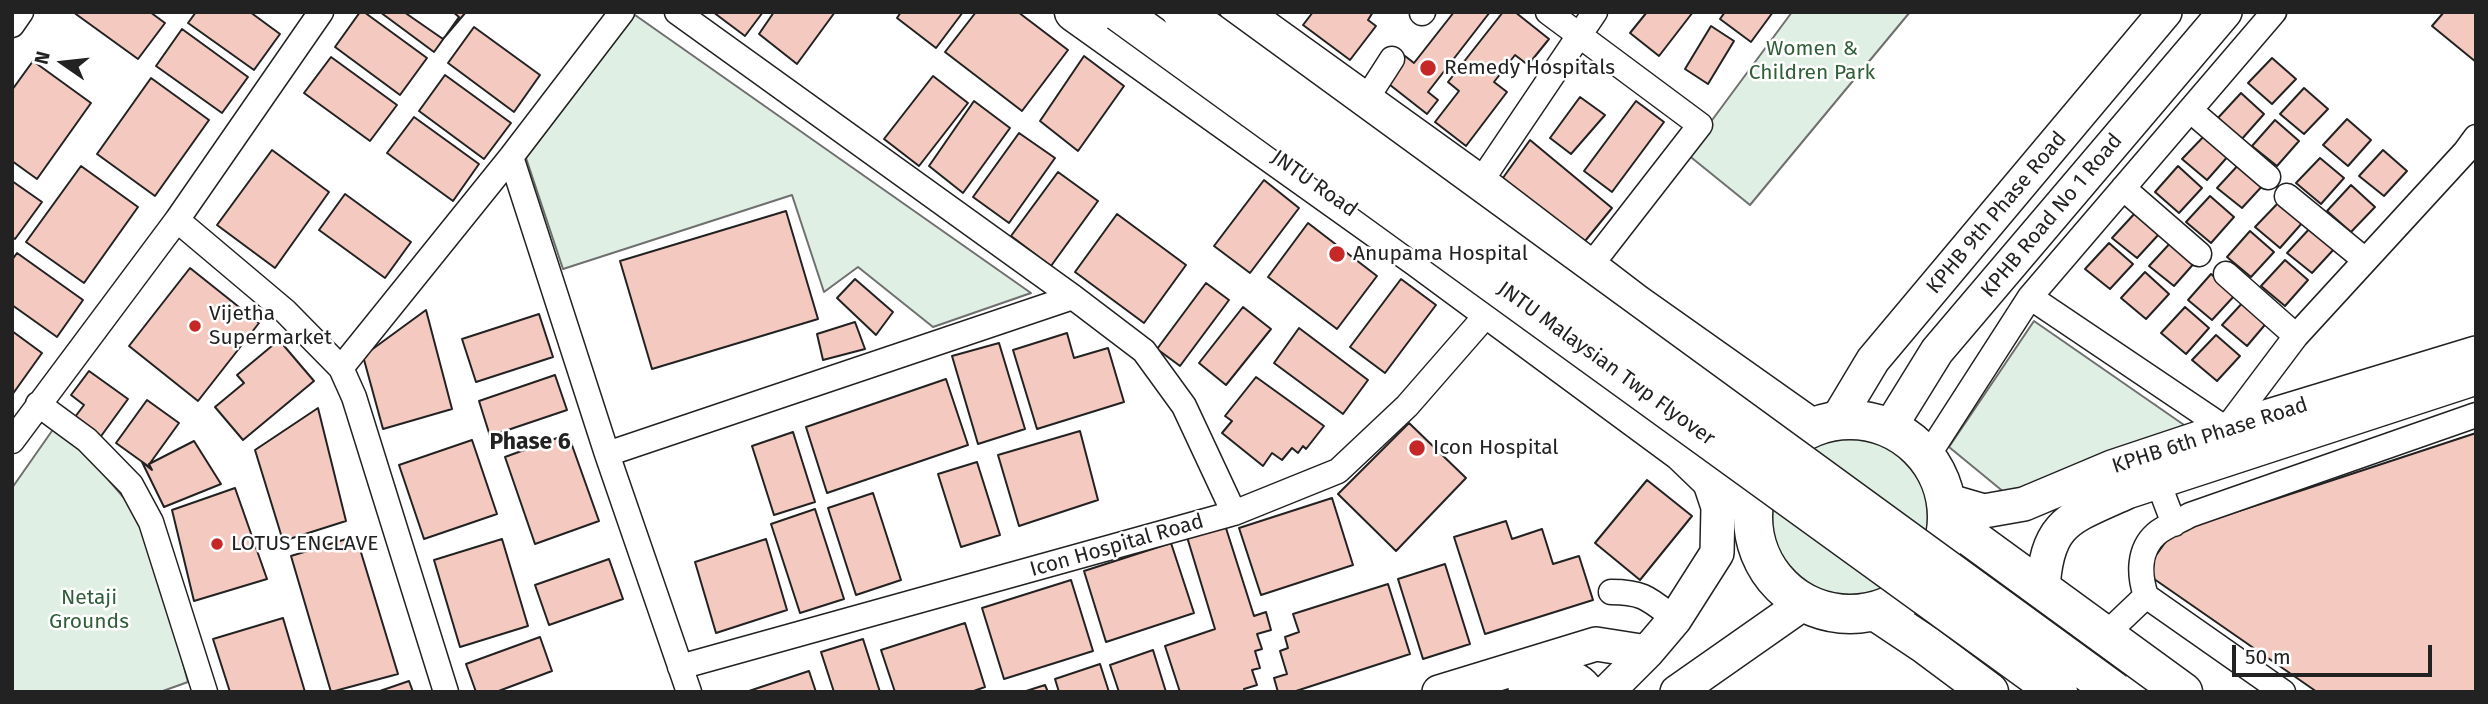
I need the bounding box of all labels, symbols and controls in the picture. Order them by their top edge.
north arrow [28,28,98,98]
park label: Women & Children Park [1749,36,1875,86]
text: N [29,49,55,67]
place label: Remedy Hospitals [1444,55,1615,81]
marker: Remedy Hospitals [1418,58,1438,78]
street label: KPHB 9th Phase Road [1922,127,2072,299]
street label: KPHB Road No 1 Road [1976,129,2128,303]
street label: JNTU Road [1266,145,1362,223]
place label: Anupama Hospital [1353,241,1528,267]
marker: Anupama Hospital [1327,244,1347,264]
street label: JNTU Malaysian Twp Flyover [1492,277,1720,451]
place label: Vijetha Supermarket [209,301,332,351]
marker: Vijetha Supermarket [187,318,203,334]
street label: KPHB 6th Phase Road [2109,392,2311,480]
district label: Phase 6 [489,429,571,457]
place label: Icon Hospital [1433,435,1558,461]
marker: Icon Hospital [1407,438,1427,458]
street label: Icon Hospital Road [1027,509,1207,583]
place label: LOTUS ENCLAVE [231,531,378,557]
marker: LOTUS ENCLAVE [209,536,225,552]
park label: Netaji Grounds [49,585,129,635]
scale bar [2236,630,2436,674]
text: 50 m [2245,644,2291,670]

